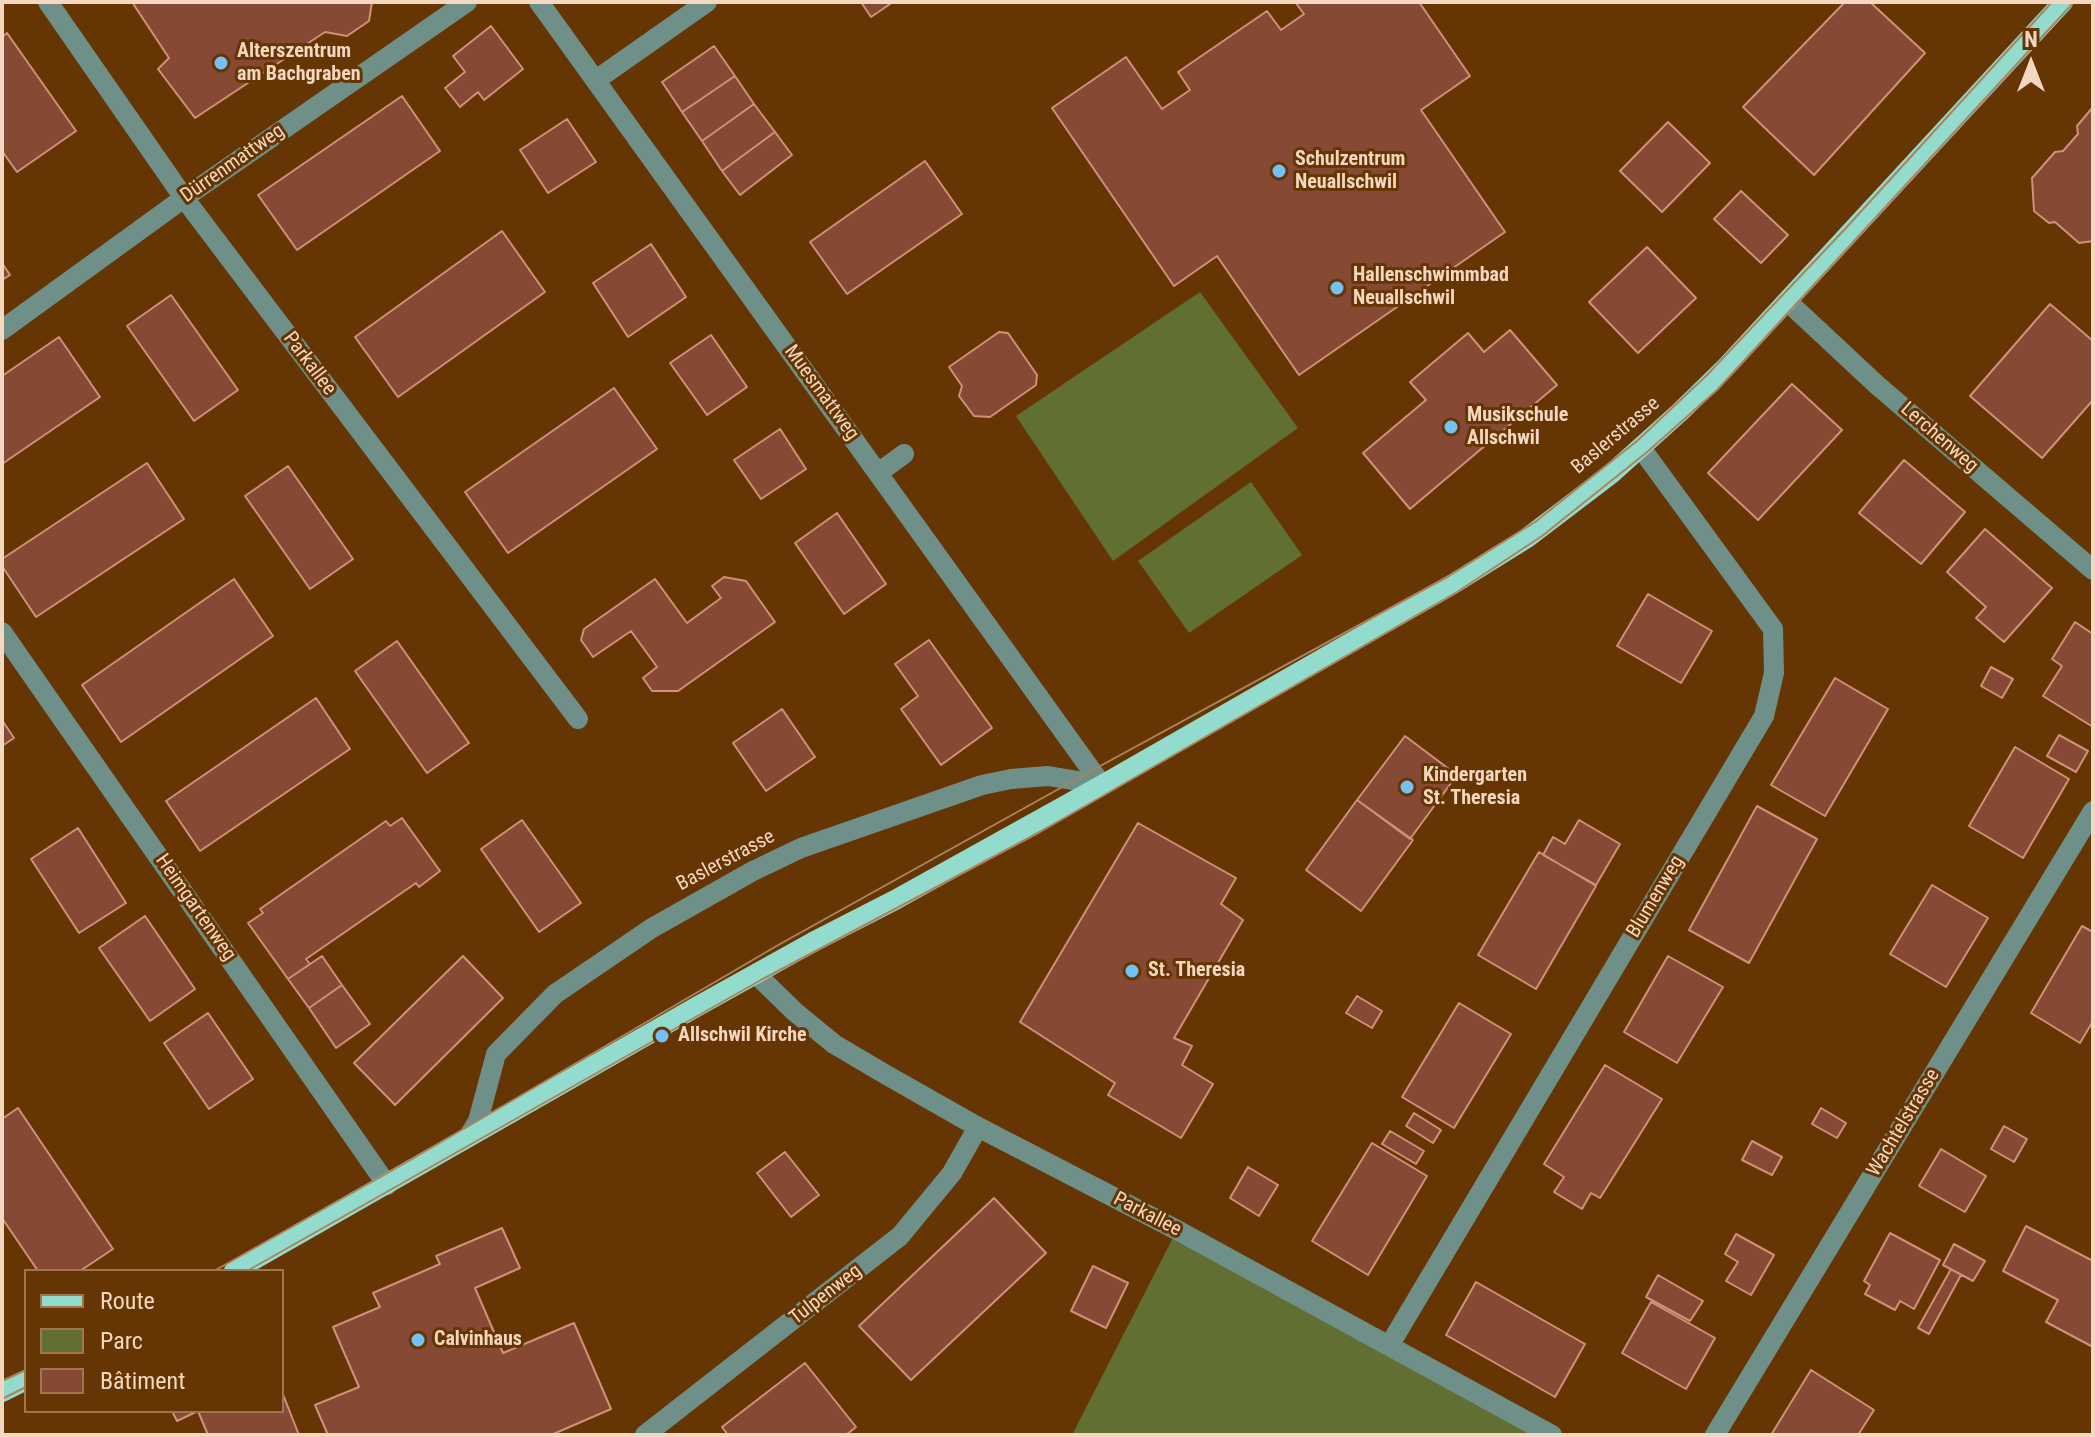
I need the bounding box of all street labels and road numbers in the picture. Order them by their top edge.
street label: Dürrenmattweg [177,120,289,208]
street label: Parkallee [277,328,341,400]
street label: Muesmattweg [778,341,864,445]
street label: Baslerstrasse [1567,392,1665,480]
street label: Lerchenweg [1895,398,1983,478]
street label: Baslerstrasse [673,825,779,897]
street label: Heimgartenweg [149,850,241,966]
street label: Blumenweg [1622,852,1690,942]
street label: Wachtelstrasse [1862,1065,1946,1181]
street label: Parkallee [1109,1188,1185,1242]
street label: Tulpenweg [785,1259,867,1331]

